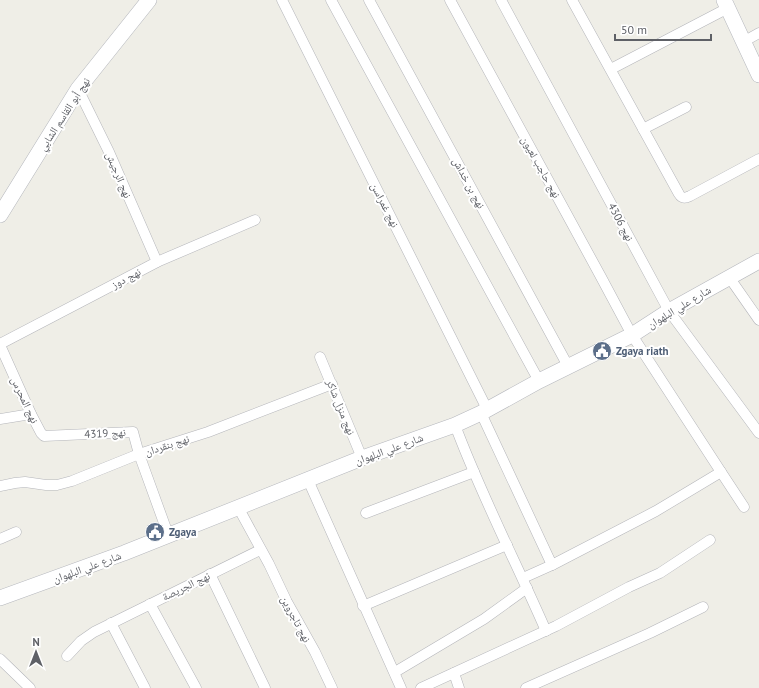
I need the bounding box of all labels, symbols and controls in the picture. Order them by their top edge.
scale bar [615,16,711,42]
text: 50 m [621,22,647,37]
street label: نهج أبو القاسم الشابي [35,75,94,154]
street label: نهج حاجب لعيون [518,134,564,200]
street label: نهج الرجيش [103,150,135,200]
street label: نهج بن خداش [450,155,488,211]
street label: نهج غمراسن [368,180,402,230]
street label: نهج 4306 [605,200,637,244]
street label: نهج دوز [108,264,143,292]
street label: شارع علي البلهوان [645,282,714,333]
public building icon: Zgaya riath [591,340,613,362]
place label: Zgaya riath [616,344,668,358]
street label: نهج المحرس [8,374,42,426]
street label: نهج منزل شاكر [323,376,358,437]
street label: نهج 4319 [84,425,126,441]
street label: شارع علي البلهوان [353,430,426,470]
street label: نهج بنقردان [143,431,191,459]
public building icon: Zgaya [144,521,166,543]
place label: Zgaya [169,525,197,539]
street label: شارع علي البلهوان [51,548,124,588]
street label: نهج الجريصة [160,568,212,604]
street label: نهج تاجروين [278,593,314,645]
north arrow [16,632,56,672]
text: N [32,635,40,649]

